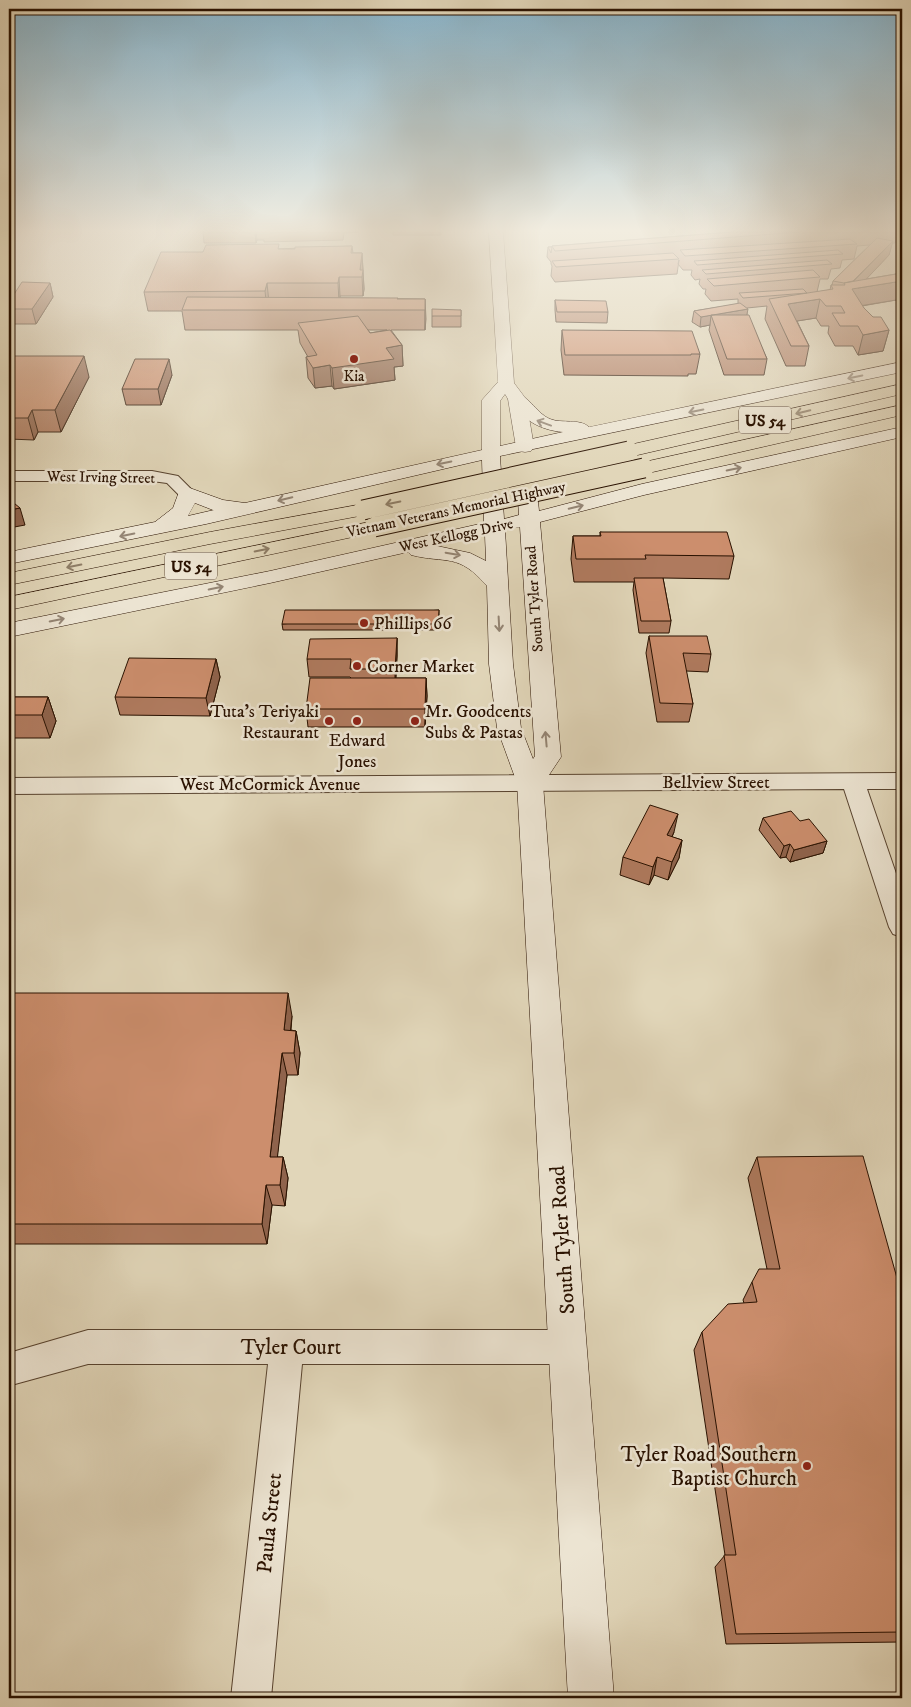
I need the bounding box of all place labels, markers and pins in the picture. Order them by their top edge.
marker: Kia [348,353,360,365]
place label: Kia [344,367,365,386]
place label: Phillips 66 [374,613,452,635]
marker: Phillips 66 [358,617,370,629]
place label: Corner Market [367,656,475,678]
marker: Corner Market [351,660,363,672]
place label: Tuta's Teriyaki Restaurant [210,701,319,744]
place label: Mr. Goodcents Subs & Pastas [425,701,531,744]
marker: Tuta's Teriyaki Restaurant [323,715,335,727]
marker: Edward Jones [351,715,363,727]
marker: Mr. Goodcents Subs & Pastas [409,715,421,727]
place label: Edward Jones [329,730,385,773]
place label: Tyler Road Southern Baptist Church [621,1442,797,1492]
marker: Tyler Road Southern Baptist Church [801,1460,813,1472]

